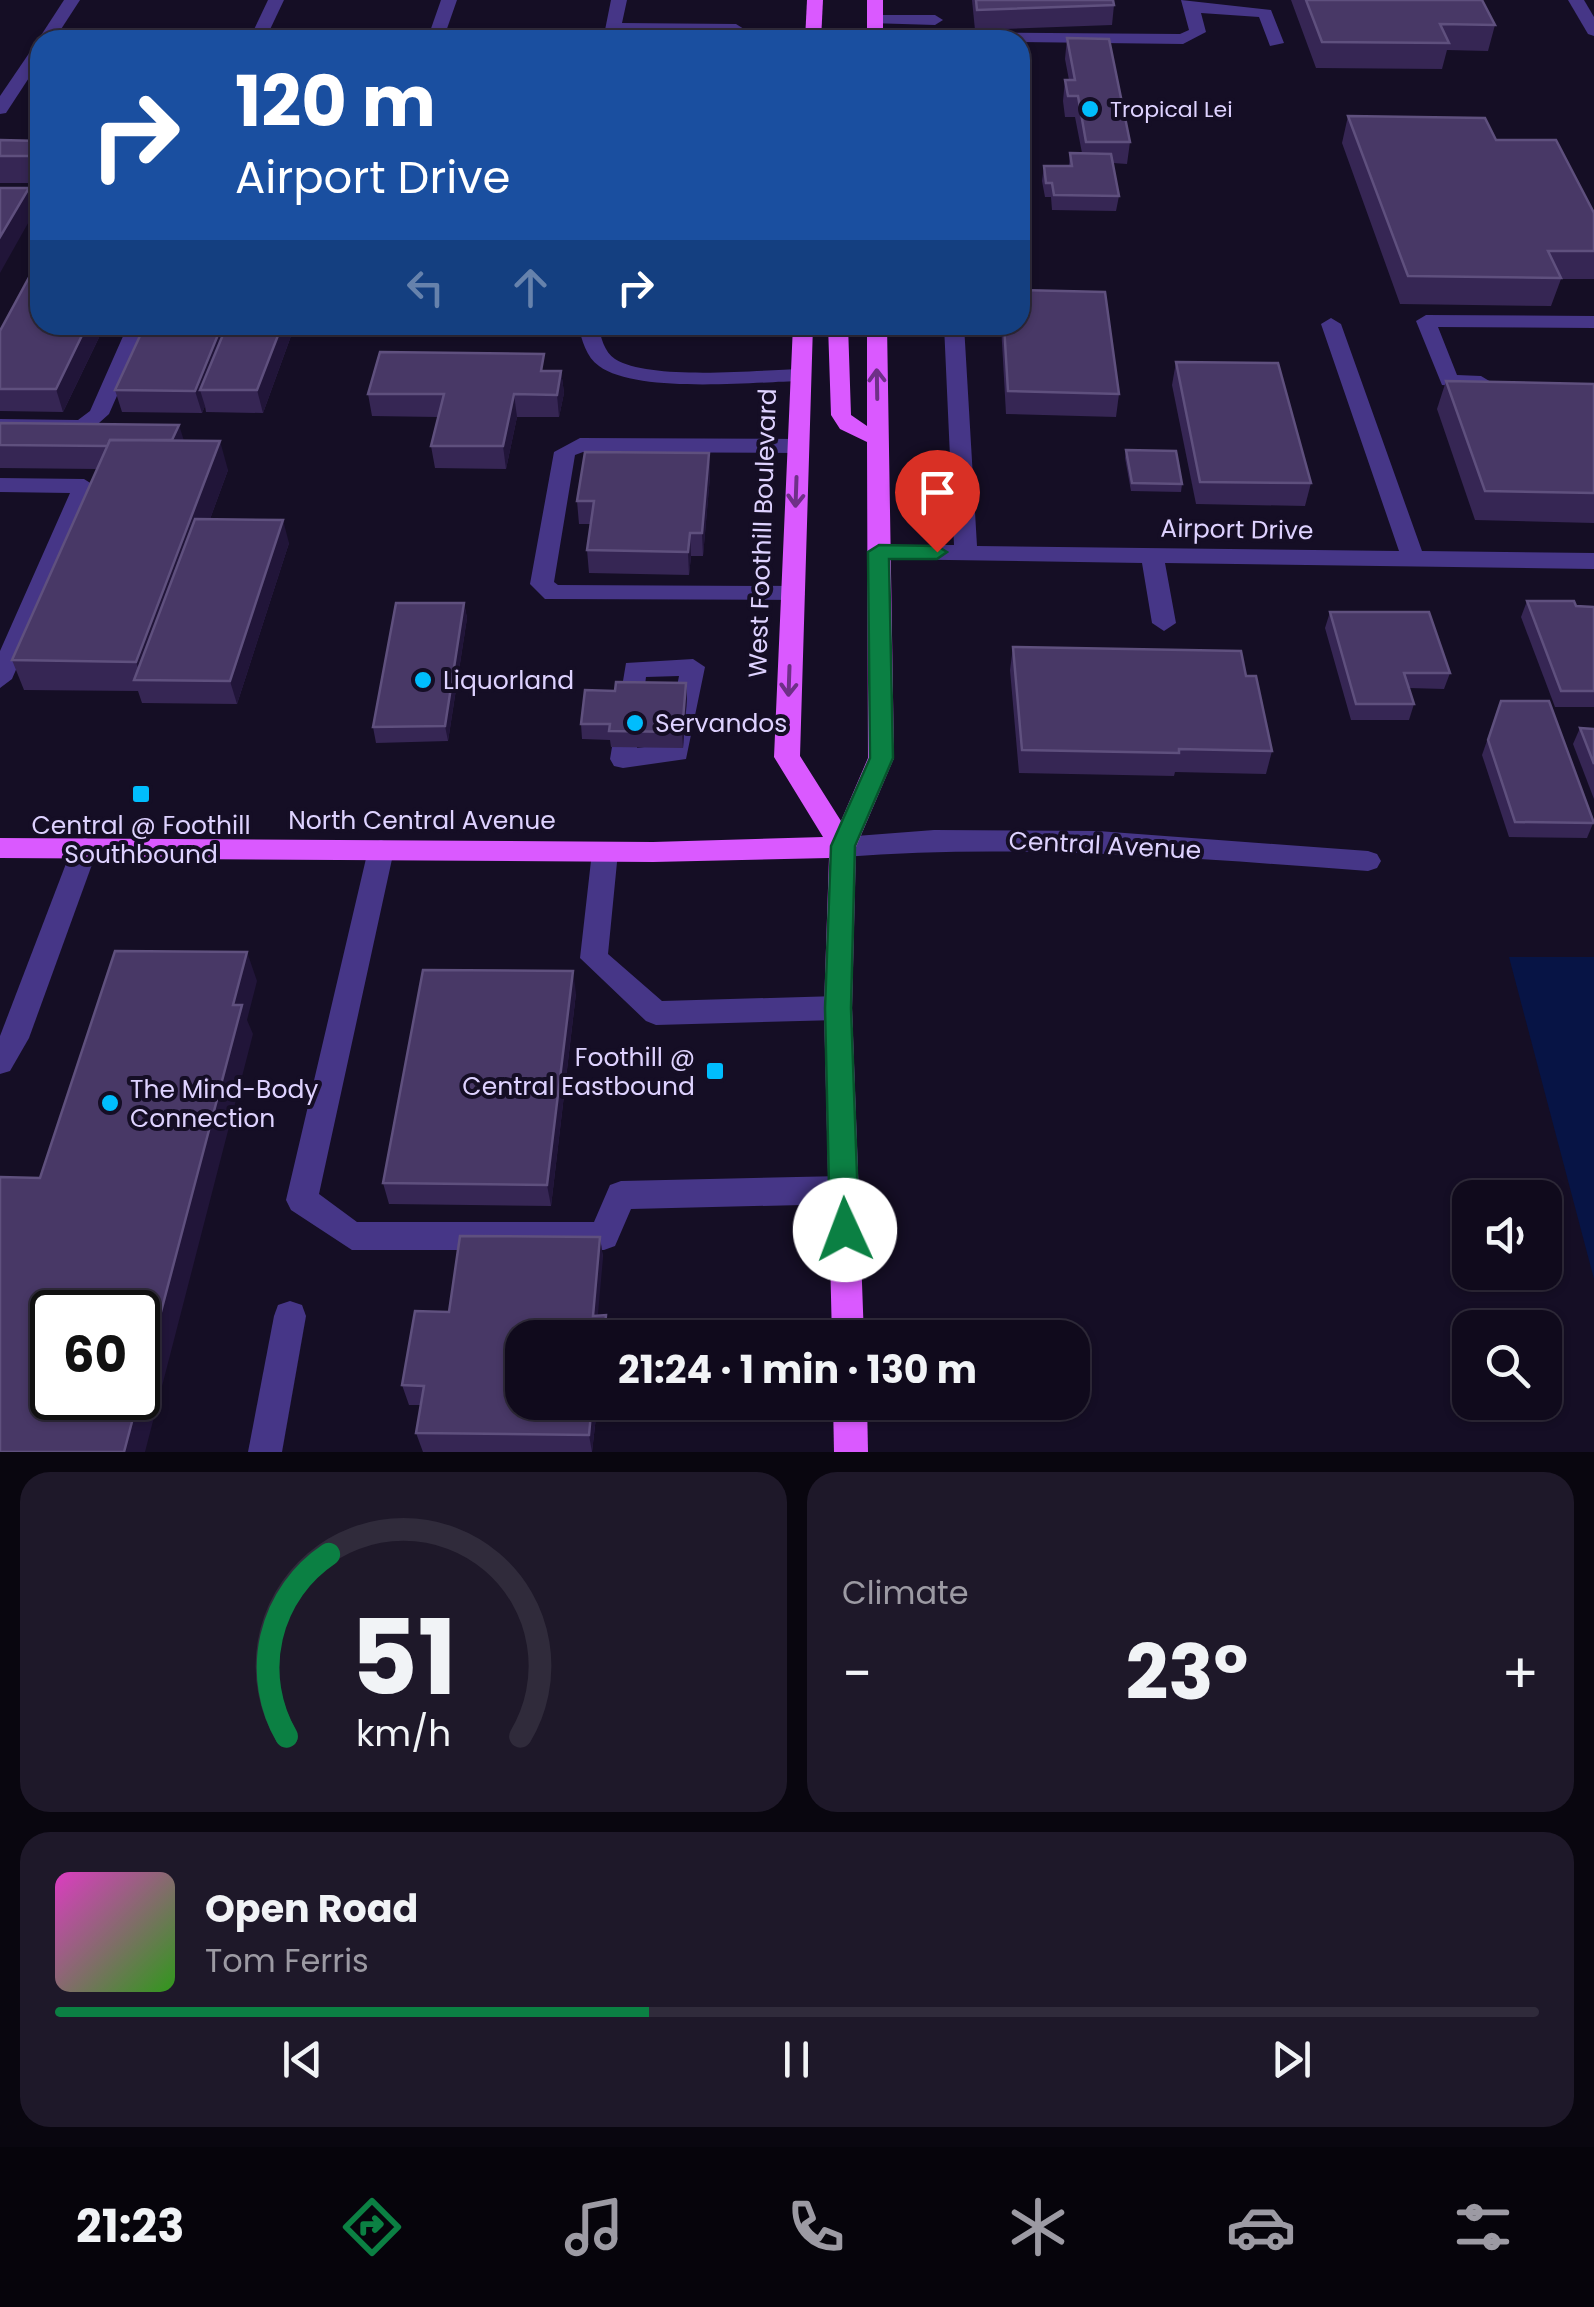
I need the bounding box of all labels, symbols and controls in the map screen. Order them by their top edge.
text: 120 m [235,52,436,151]
icon: right [70,70,200,200]
place label: Tropical Lei [1110,94,1233,125]
marker: Tropical Lei [1079,98,1101,120]
text: Airport Drive [235,146,510,209]
icon: left [398,260,453,315]
icon: ahead [503,260,558,315]
icon: right [608,260,663,315]
one-way arrow [868,369,886,402]
street label: West Foothill Boulevard [740,388,785,678]
pin [895,450,980,553]
icon: arrive [910,465,965,520]
one-way arrow [787,476,806,508]
street label: Airport Drive [1160,511,1314,548]
place label: Liquorland [443,663,574,698]
one-way arrow [780,664,799,696]
marker: Liquorland [412,669,434,691]
place label: Servandos [655,706,787,741]
marker: Servandos [624,712,646,734]
marker: Central @ Foothill Southbound [130,783,152,805]
street label: North Central Avenue [288,803,556,838]
place label: Central @ Foothill Southbound [31,808,251,872]
street label: Central Avenue [1008,823,1202,868]
place label: Foothill @ Central Eastbound [462,1040,695,1104]
marker: Foothill @ Central Eastbound [704,1060,726,1082]
place label: The Mind-Body Connection [130,1072,318,1136]
marker: The Mind-Body Connection [99,1092,121,1114]
position arrow [793,1178,897,1282]
map controls [1452,1180,1562,1420]
button: sound [1452,1180,1562,1290]
speed limit sign: 60 [30,1290,160,1420]
button: search [1452,1310,1562,1420]
text: 21:24 · 1 min · 130 m [618,1343,977,1396]
text: Climate [842,1570,969,1615]
text: 51 [350,1585,457,1730]
text: 23° [1125,1620,1248,1725]
text: − [842,1635,872,1712]
text: + [1501,1635,1539,1712]
text: km/h [356,1708,451,1759]
text: Open Road [205,1882,418,1935]
text: Tom Ferris [205,1938,369,1983]
icon: previous [275,2032,330,2087]
icon: pause [769,2032,824,2087]
icon: next [1264,2032,1319,2087]
icon: directions [337,2192,407,2262]
icon: music [559,2192,629,2262]
icon: phone [781,2192,851,2262]
icon: climate [1003,2192,1073,2262]
icon: car [1226,2192,1296,2262]
icon: filters [1448,2192,1518,2262]
text: 21:23 [76,2195,184,2258]

